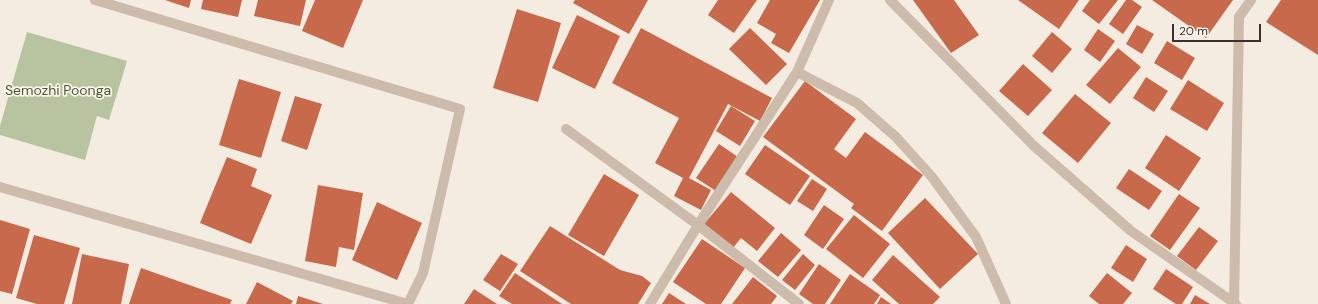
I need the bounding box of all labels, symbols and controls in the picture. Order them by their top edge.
scale bar [1174,16,1263,42]
text: 20 m [1179,23,1208,39]
park label: Semozhi Poonga [5,83,111,99]

